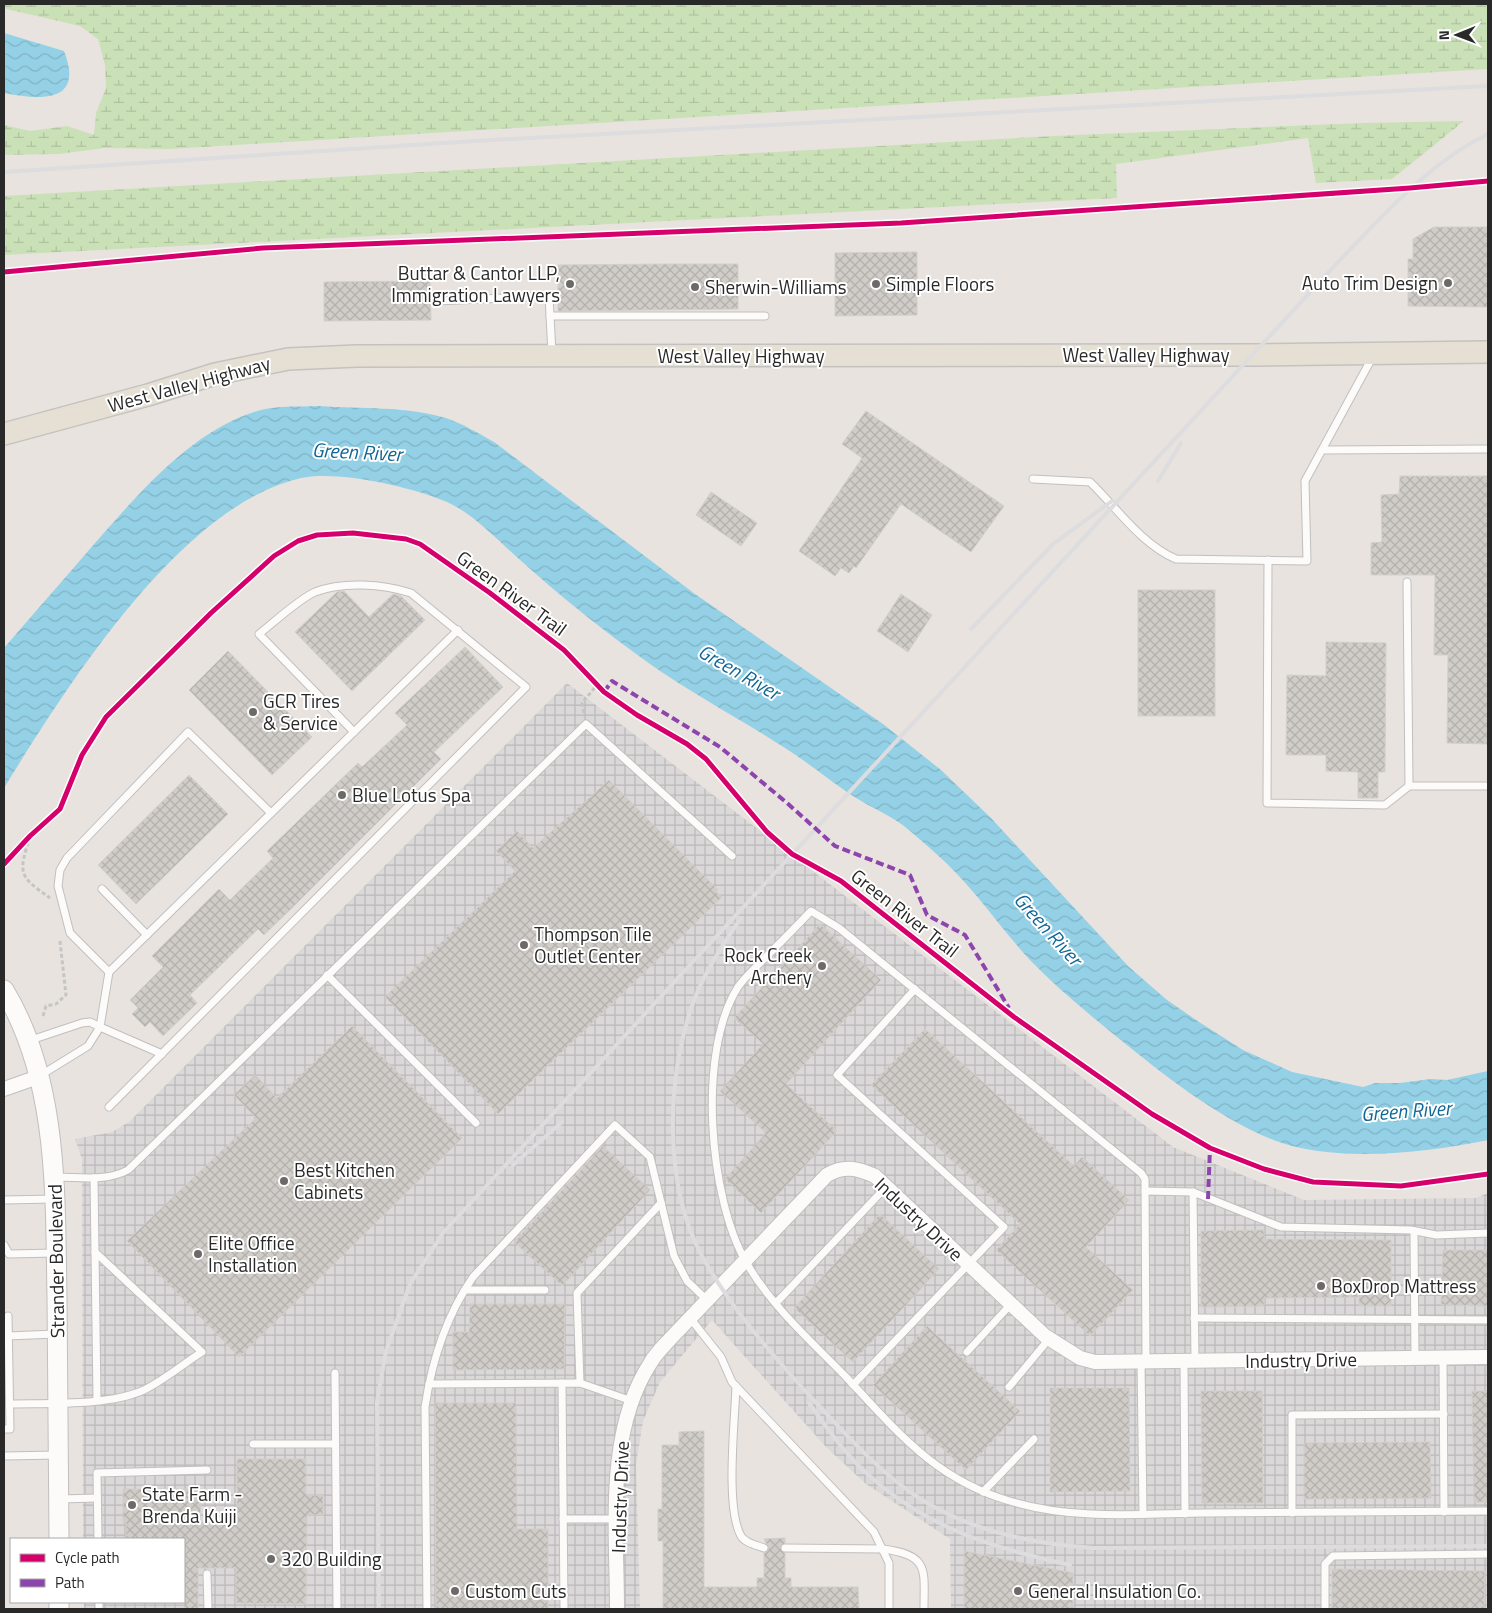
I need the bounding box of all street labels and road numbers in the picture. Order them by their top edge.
street label: West Valley Highway [1062,340,1230,369]
street label: West Valley Highway [657,341,825,370]
street label: West Valley Highway [104,348,273,419]
street label: Green River Trail [451,543,573,642]
street label: Green River Trail [845,861,965,964]
street label: Industry Drive [868,1170,970,1267]
street label: Strander Boulevard [40,1184,71,1338]
street label: Industry Drive [1245,1344,1357,1375]
street label: Industry Drive [603,1441,636,1553]

